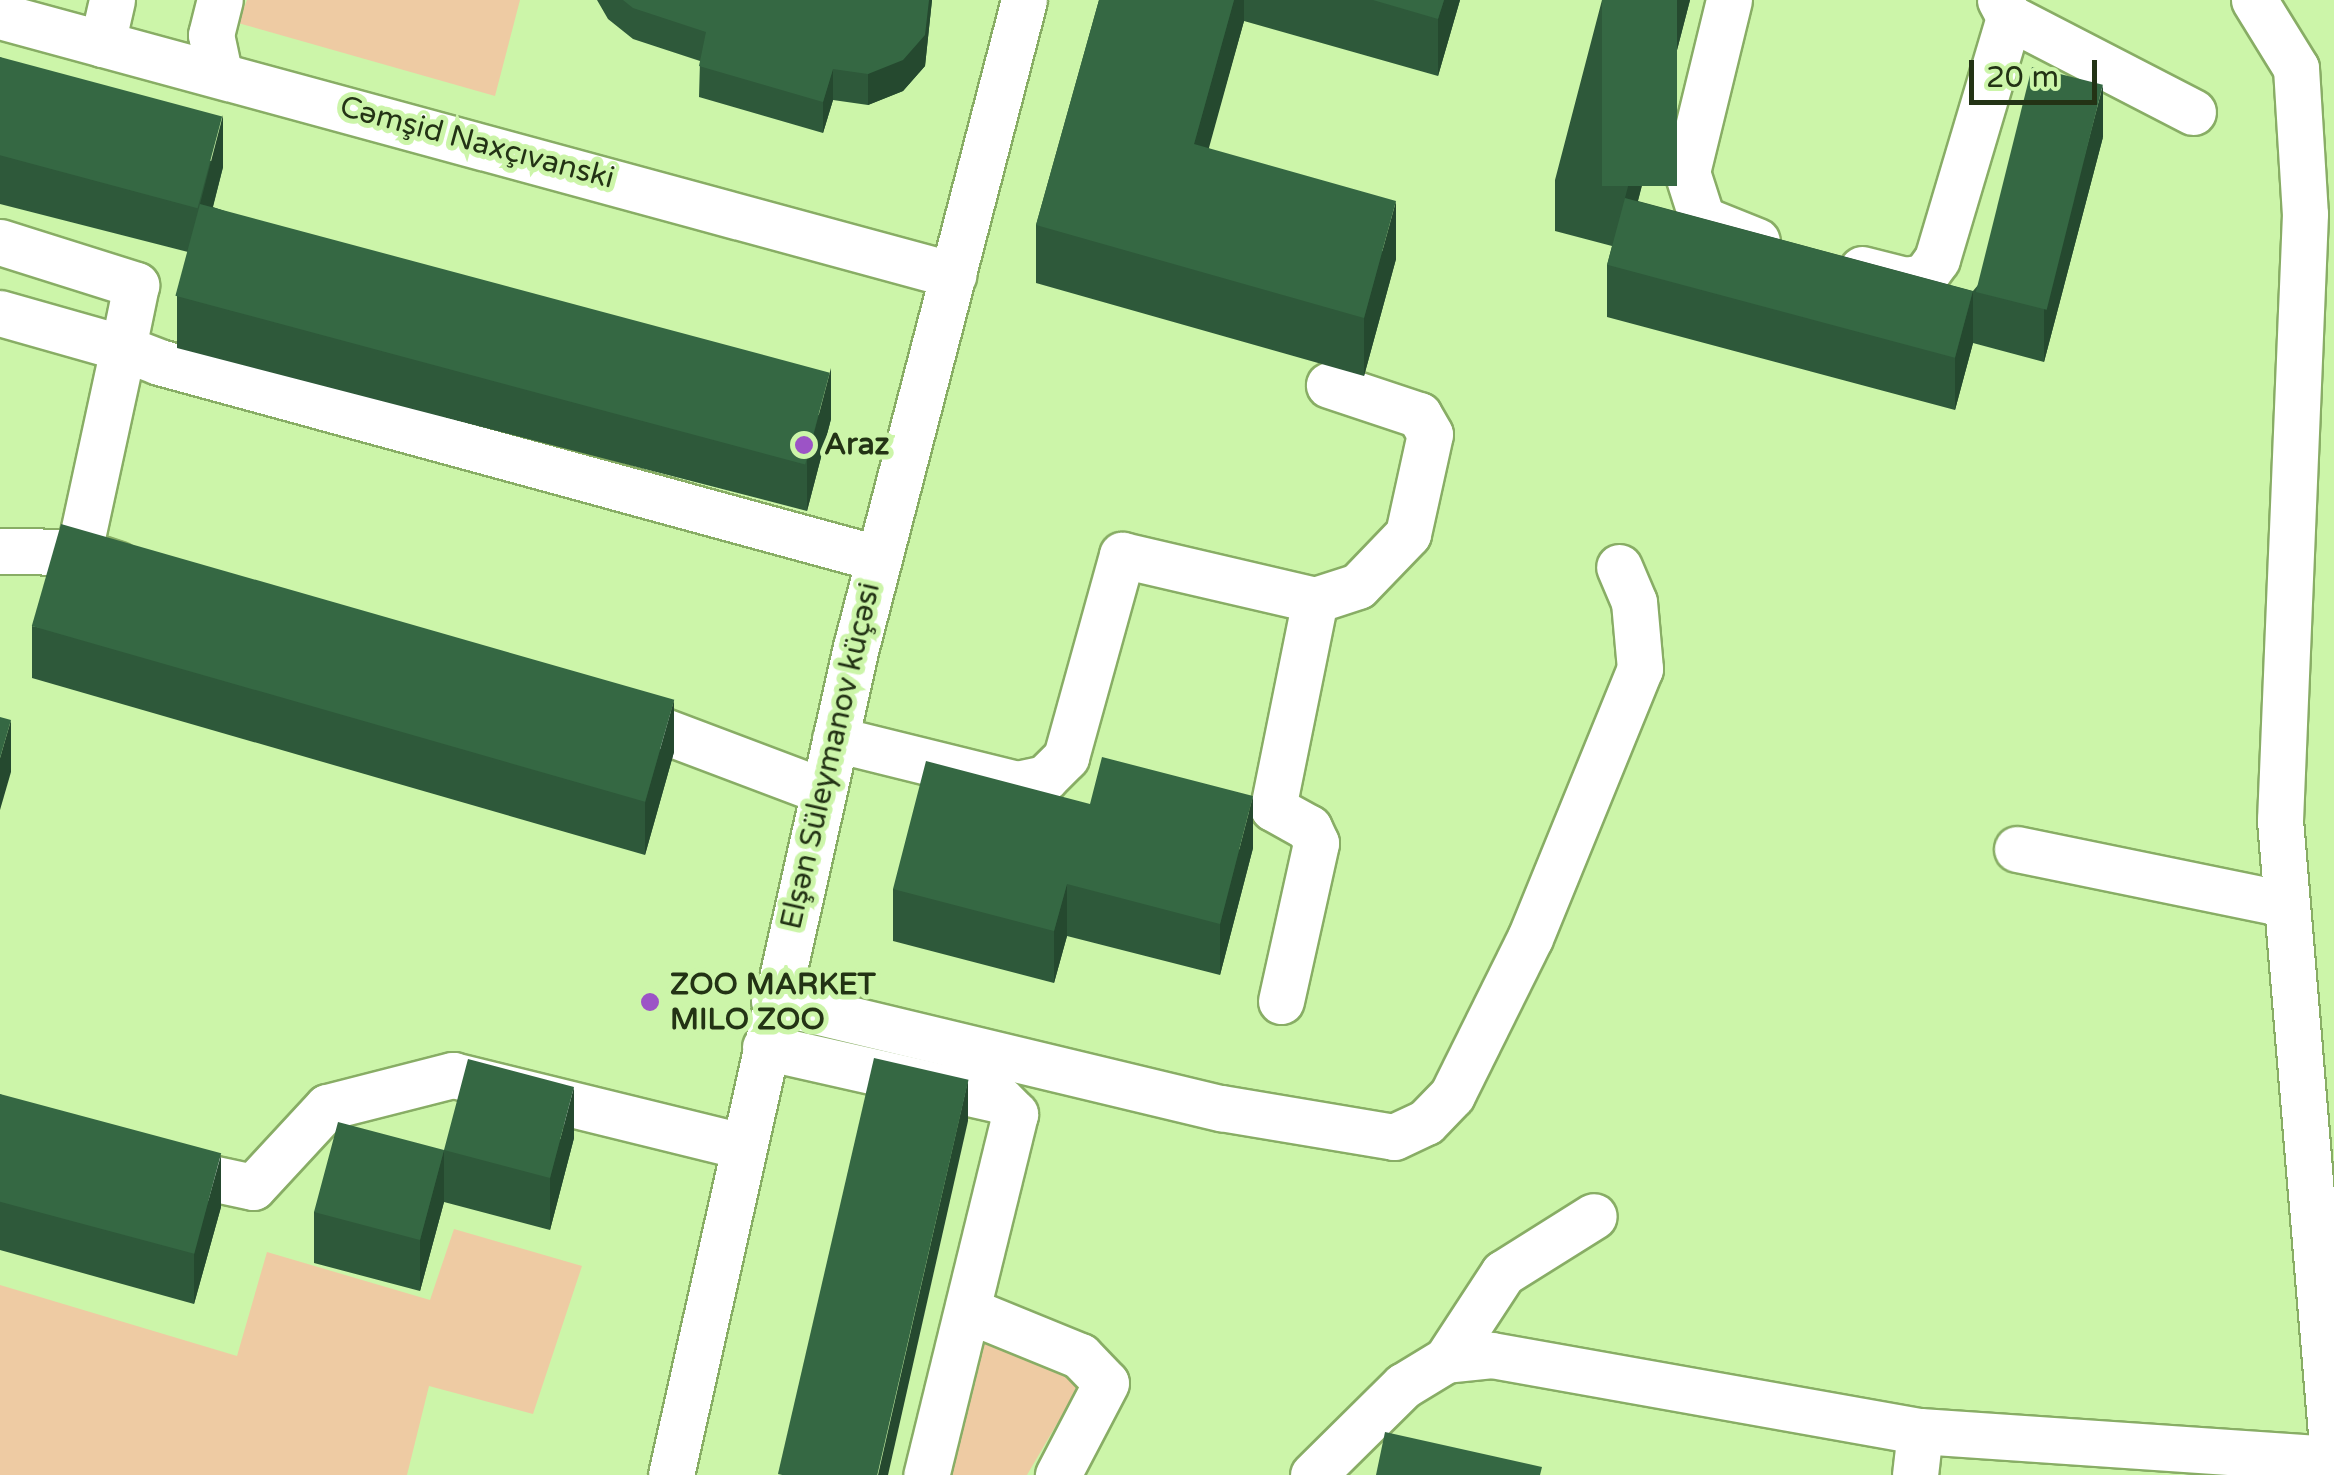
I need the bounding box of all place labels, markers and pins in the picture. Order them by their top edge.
place label: Araz [824,427,889,463]
marker: Araz [793,434,815,456]
place label: ZOO MARKET MILO ZOO [670,967,876,1038]
marker: ZOO MARKET MILO ZOO [639,991,661,1013]

